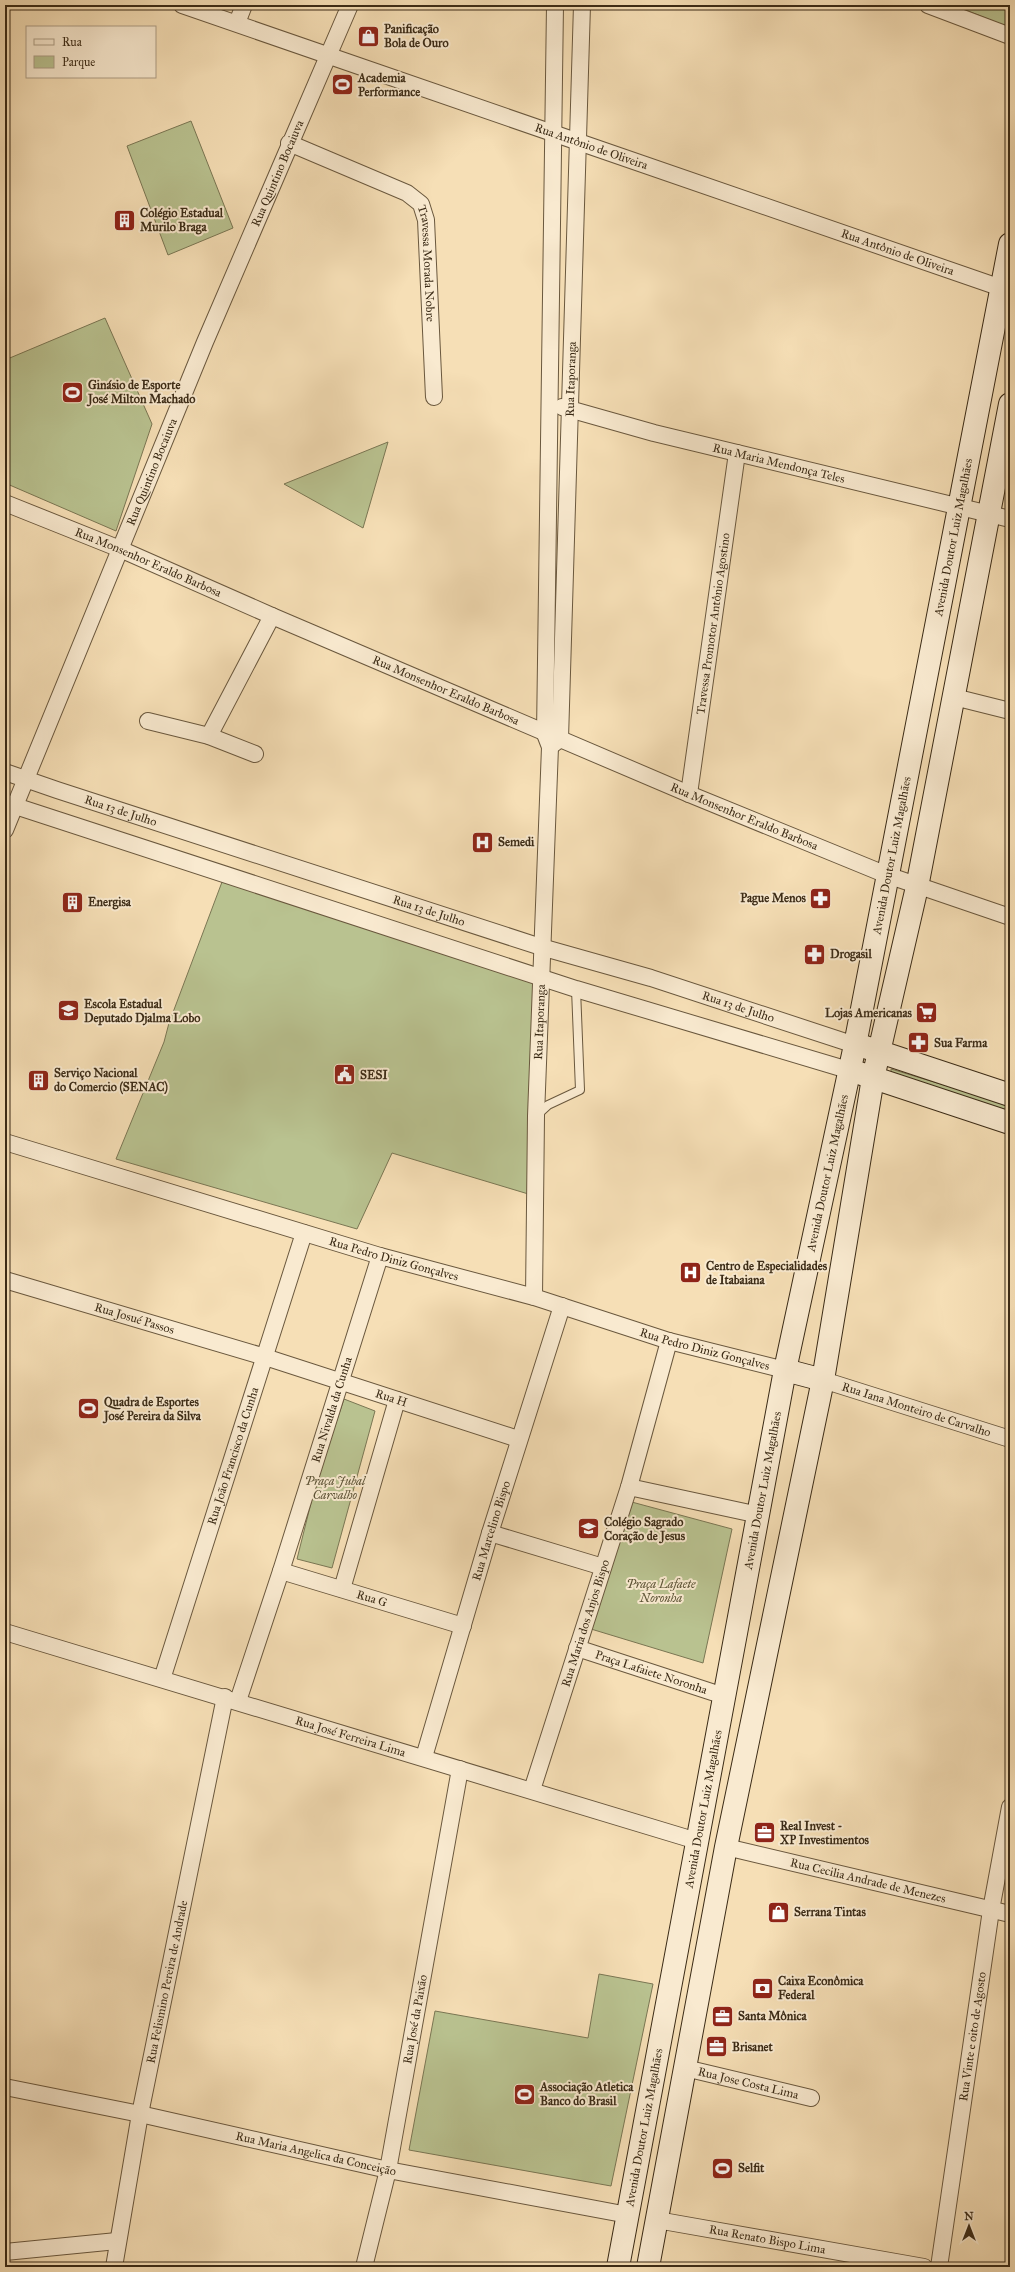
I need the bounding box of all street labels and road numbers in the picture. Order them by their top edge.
street label: Rua Quintino Bocaiuva [249,117,307,229]
street label: Rua Antônio de Oliveira [533,120,650,173]
street label: Travessa Morada Nobre [415,203,438,322]
street label: Rua Antônio de Oliveira [839,226,957,278]
street label: Rua Itaporanga [563,340,580,417]
street label: Rua Quintino Bocaiuva [124,415,180,528]
street label: Rua Maria Mendonça Teles [711,440,846,486]
street label: Avenida Doutor Luiz Magalhães [931,457,975,618]
street label: Rua Monsenhor Eraldo Barbosa [73,525,225,600]
street label: Travessa Promotor Antônio Agostino [693,532,733,715]
street label: Rua Monsenhor Eraldo Barbosa [370,653,522,728]
street label: Avenida Doutor Luiz Magalhães [869,775,914,936]
street label: Rua Monsenhor Eraldo Barbosa [668,780,821,853]
street label: Rua 13 de Julho [83,792,159,829]
street label: Rua 13 de Julho [391,892,467,929]
street label: Rua Itaporanga [531,983,549,1060]
street label: Rua 13 de Julho [700,988,776,1025]
street label: Avenida Doutor Luiz Magalhães [804,1093,851,1254]
street label: Rua Pedro Diniz Gonçalves [327,1234,460,1284]
street label: Rua Josué Passos [93,1300,176,1337]
street label: Rua Pedro Diniz Gonçalves [638,1325,771,1373]
street label: Rua Nivalda da Cunha [309,1354,355,1464]
street label: Rua Iana Monteiro de Carvalho [840,1379,993,1440]
street label: Rua João Francisco da Cunha [205,1385,262,1527]
street label: Rua H [374,1386,409,1410]
street label: Avenida Doutor Luiz Magalhães [741,1410,784,1571]
street label: Rua Marcelino Bispo [469,1479,513,1582]
street label: Rua Maria dos Anjos Bispo [558,1558,612,1689]
street label: Rua G [355,1587,389,1610]
street label: Praça Lafaiete Noronha [593,1647,710,1697]
street label: Rua José Ferreira Lima [294,1713,408,1760]
street label: Avenida Doutor Luiz Magalhães [682,1729,725,1890]
street label: Rua Cecilia Andrade de Menezes [789,1855,947,1906]
street label: Rua Felismino Pereira de Andrade [143,1899,190,2065]
street label: Rua Vinte e oito de Agosto [956,1971,989,2102]
street label: Rua José da Paixão [400,1974,430,2065]
street label: Avenida Doutor Luiz Magalhães [622,2047,666,2209]
street label: Rua Jose Costa Lima [696,2064,801,2102]
street label: Rua Maria Angelica da Conceição [234,2129,397,2178]
street label: Rua Renato Bispo Lima [708,2222,828,2257]

